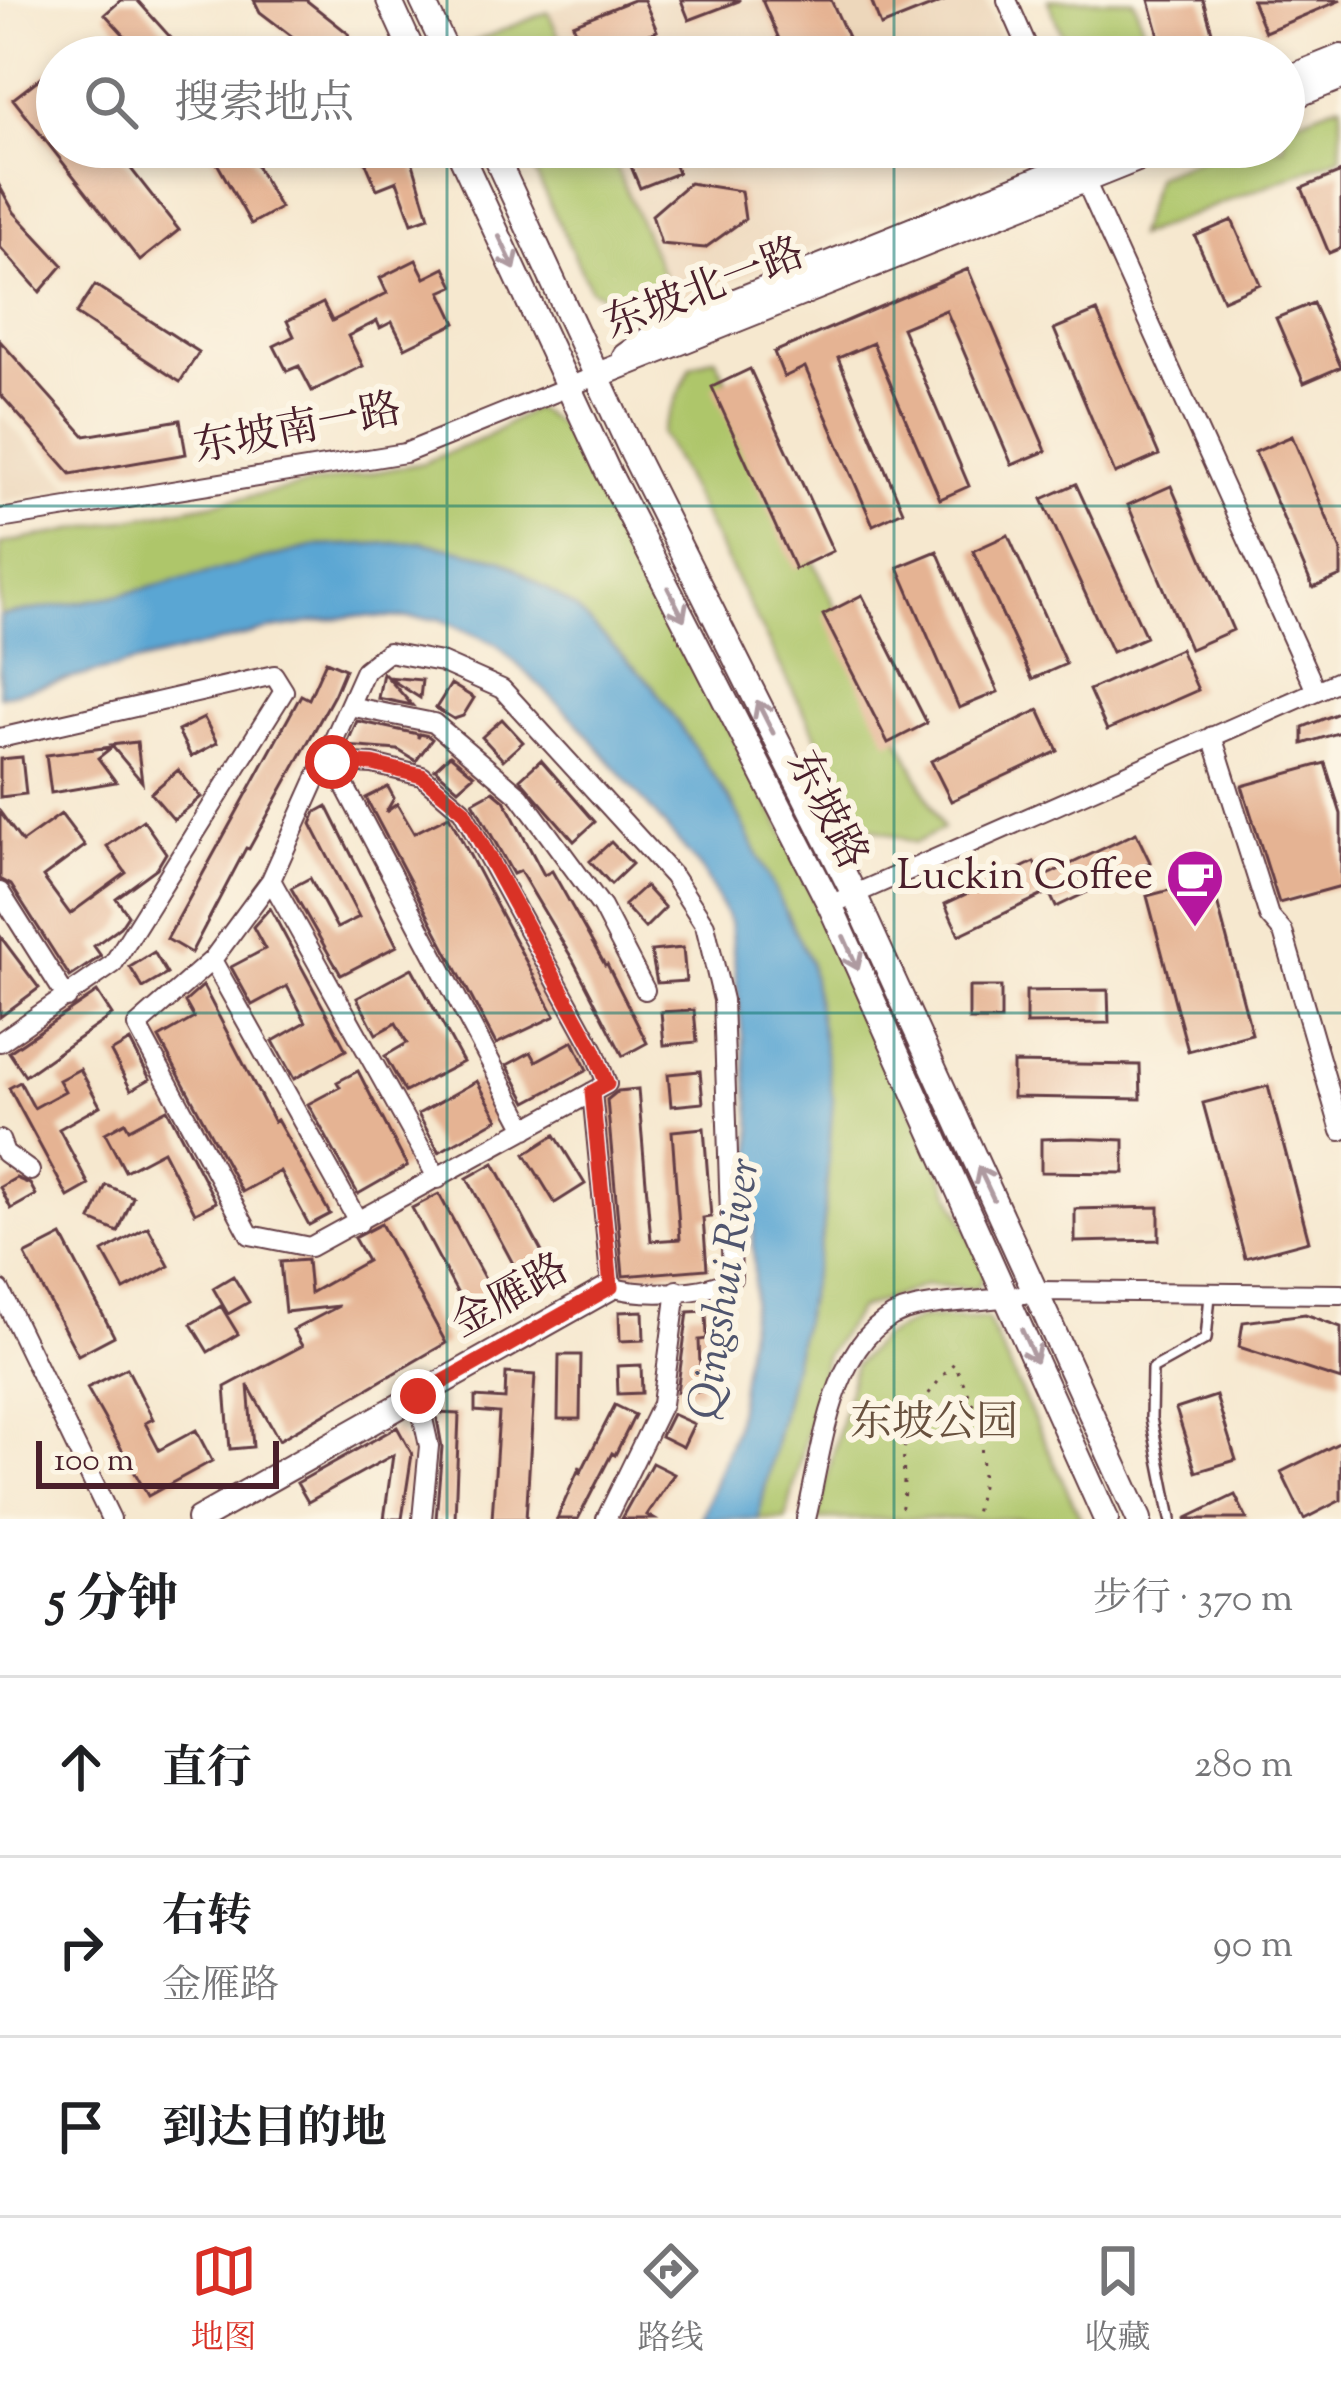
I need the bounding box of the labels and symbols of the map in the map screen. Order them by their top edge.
street label: 东坡北一路 [596,225,814,357]
one-way arrow [497,234,519,270]
street label: 东坡南一路 [189,382,407,480]
one-way arrow [665,586,688,622]
one-way arrow [753,700,775,736]
route start [305,735,359,789]
street label: 东坡路 [770,741,880,881]
cafe icon: Luckin Coffee [1164,847,1226,929]
place label: Luckin Coffee [897,848,1153,908]
one-way arrow [842,934,864,970]
water label: Qingshui River [674,1154,780,1424]
one-way arrow [974,1166,996,1202]
street label: 金雁路 [441,1241,581,1355]
one-way arrow [1019,1328,1041,1364]
route end [391,1369,445,1423]
park label: 东坡公园 [850,1395,1018,1455]
scale bar [36,1435,279,1488]

